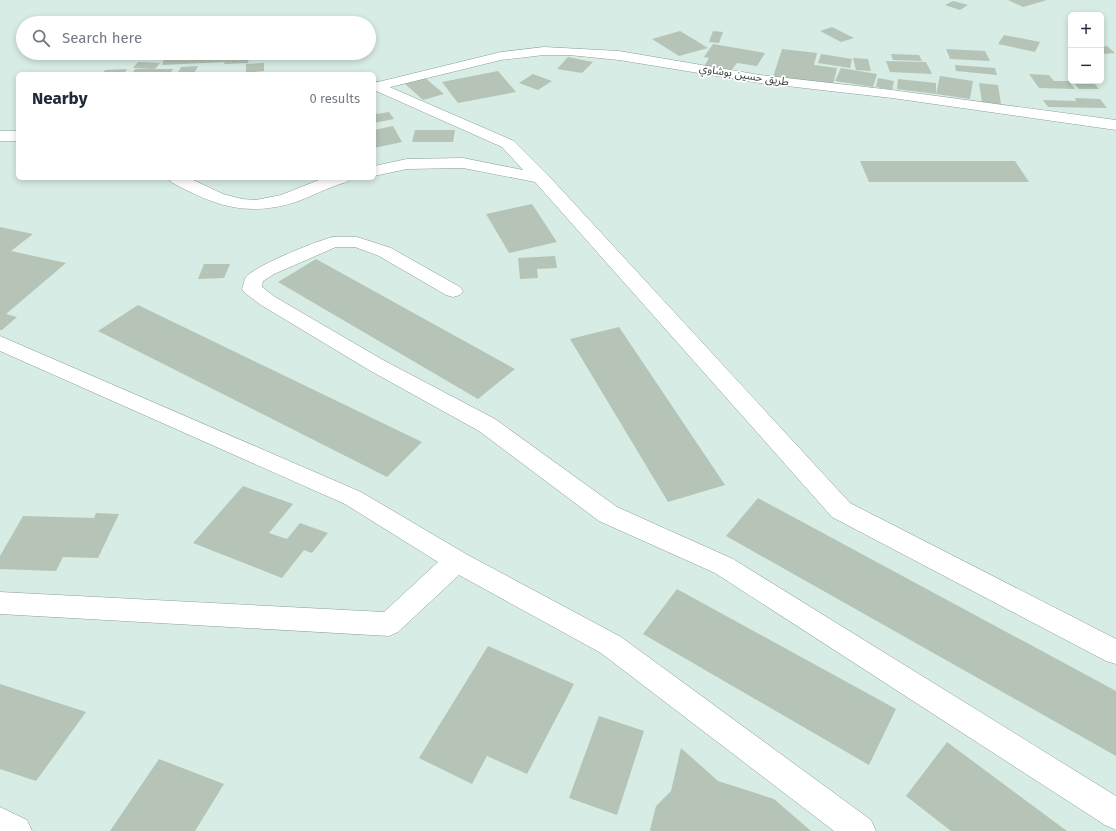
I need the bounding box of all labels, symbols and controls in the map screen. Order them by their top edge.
map controls [1068,12,1104,84]
button: + [1068,12,1104,48]
search box [16,16,376,60]
icon: search [30,27,52,49]
text: Search here [62,29,142,47]
button: − [1068,48,1104,84]
street label: طريق حسين بوشاوي [698,61,790,91]
text: Nearby [32,88,87,109]
text: 0 results [309,91,360,106]

